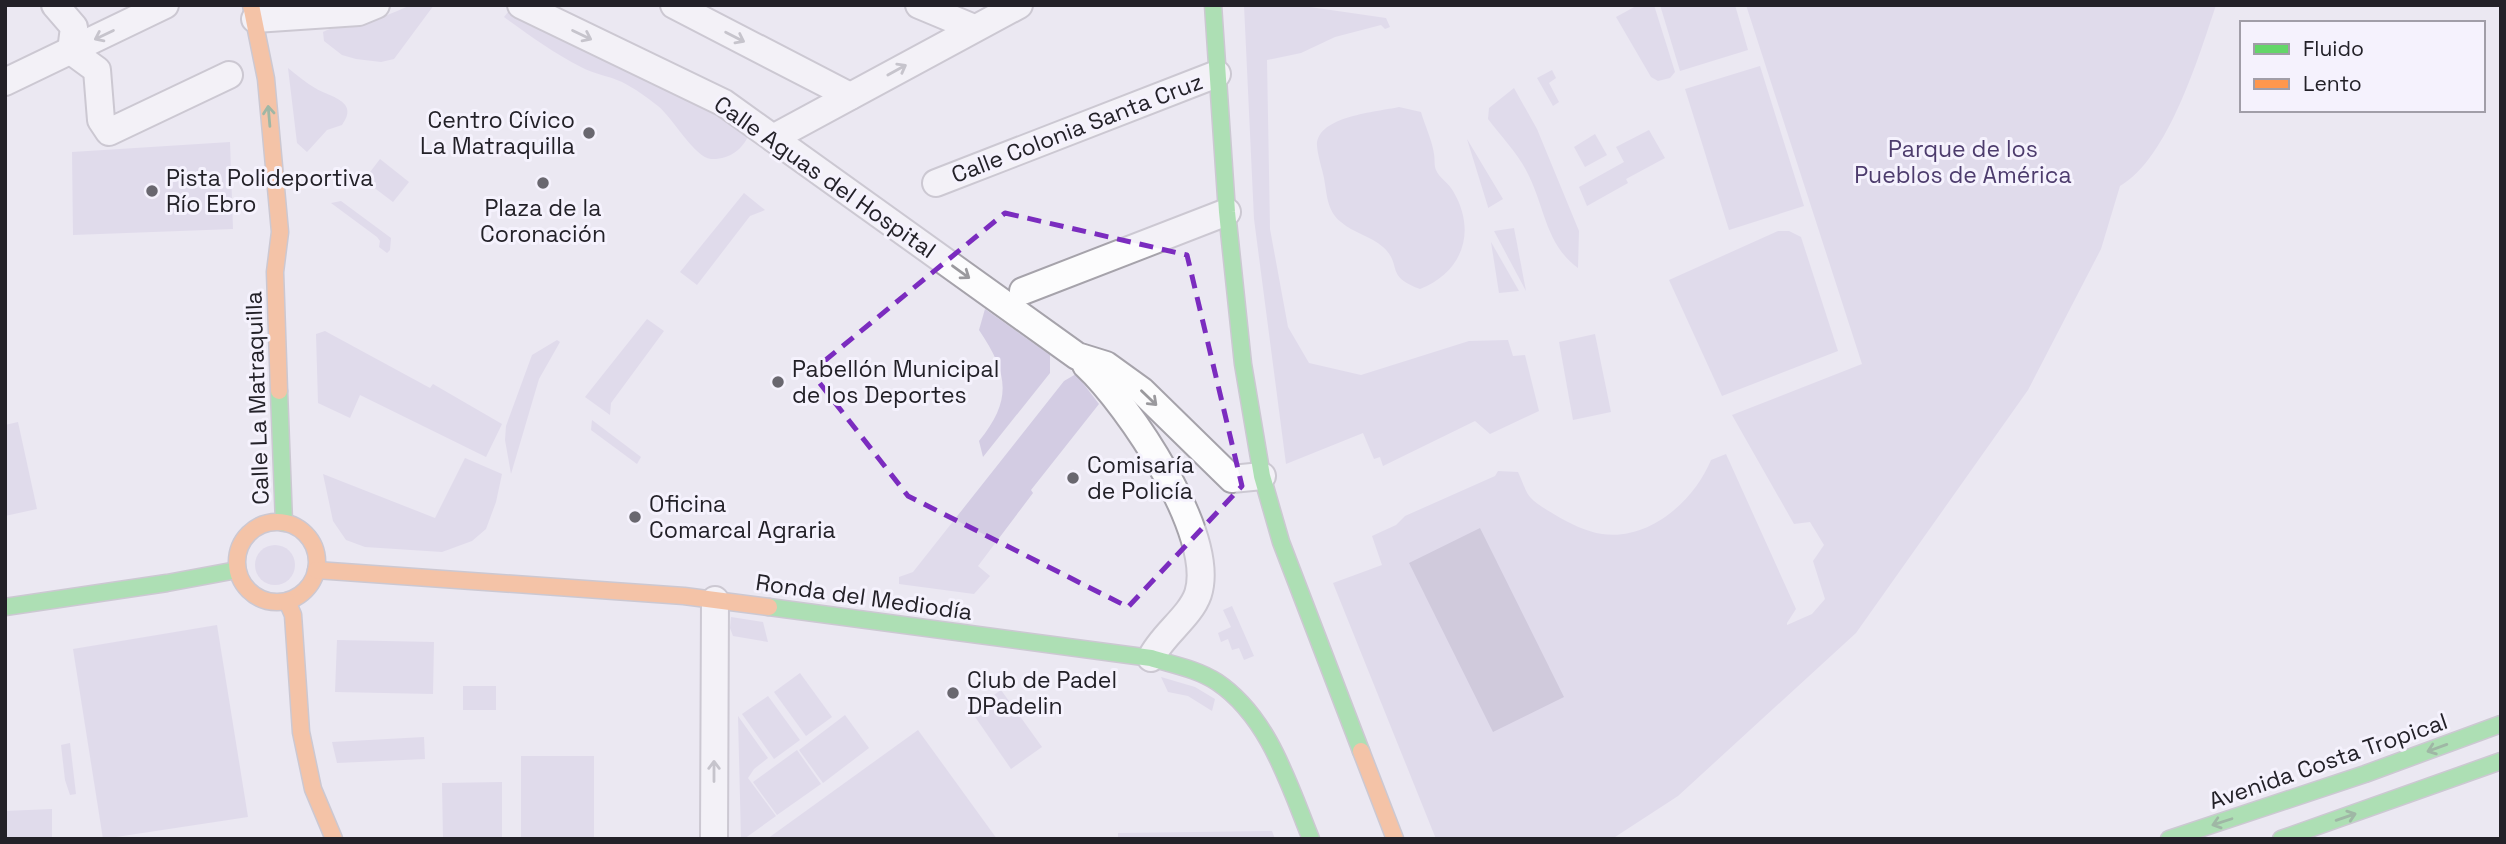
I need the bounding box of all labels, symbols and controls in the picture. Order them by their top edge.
legend [2240,21,2485,112]
one-way arrow [94,29,115,42]
one-way arrow [571,29,592,43]
one-way arrow [724,30,745,44]
text: Fluido [2303,35,2364,62]
one-way arrow [887,63,907,77]
street label: Calle Colonia Santa Cruz [947,66,1207,190]
text: Lento [2303,70,2362,97]
street label: Calle Aguas del Hospital [708,89,942,265]
one-way arrow [262,105,275,128]
place label: Centro Cívico La Matraquilla [420,105,575,161]
marker: Centro Cívico La Matraquilla [581,125,597,141]
park label: Parque de los Pueblos de América [1854,134,2072,190]
place label: Pista Polideportiva Río Ebro [166,163,374,219]
marker: Plaza de la Coronación [535,175,551,191]
marker: Pista Polideportiva Río Ebro [144,183,160,199]
place label: Plaza de la Coronación [480,193,606,249]
one-way arrow [951,265,970,279]
street label: Calle La Matraquilla [238,291,276,505]
place label: Pabellón Municipal de los Deportes [792,354,999,410]
marker: Pabellón Municipal de los Deportes [770,374,786,390]
one-way arrow [1140,389,1157,406]
place label: Comisaría de Policía [1087,450,1194,506]
marker: Comisaría de Policía [1065,470,1081,486]
place label: Oficina Comarcal Agraria [649,489,836,545]
marker: Oficina Comarcal Agraria [627,509,643,525]
street label: Ronda del Mediodía [754,567,974,627]
place label: Club de Padel DPadelin [967,665,1117,721]
marker: Club de Padel DPadelin [945,685,961,701]
street label: Avenida Costa Tropical [2205,706,2451,816]
one-way arrow [2426,743,2448,755]
one-way arrow [707,759,721,782]
one-way arrow [2335,810,2357,823]
one-way arrow [2211,817,2233,829]

